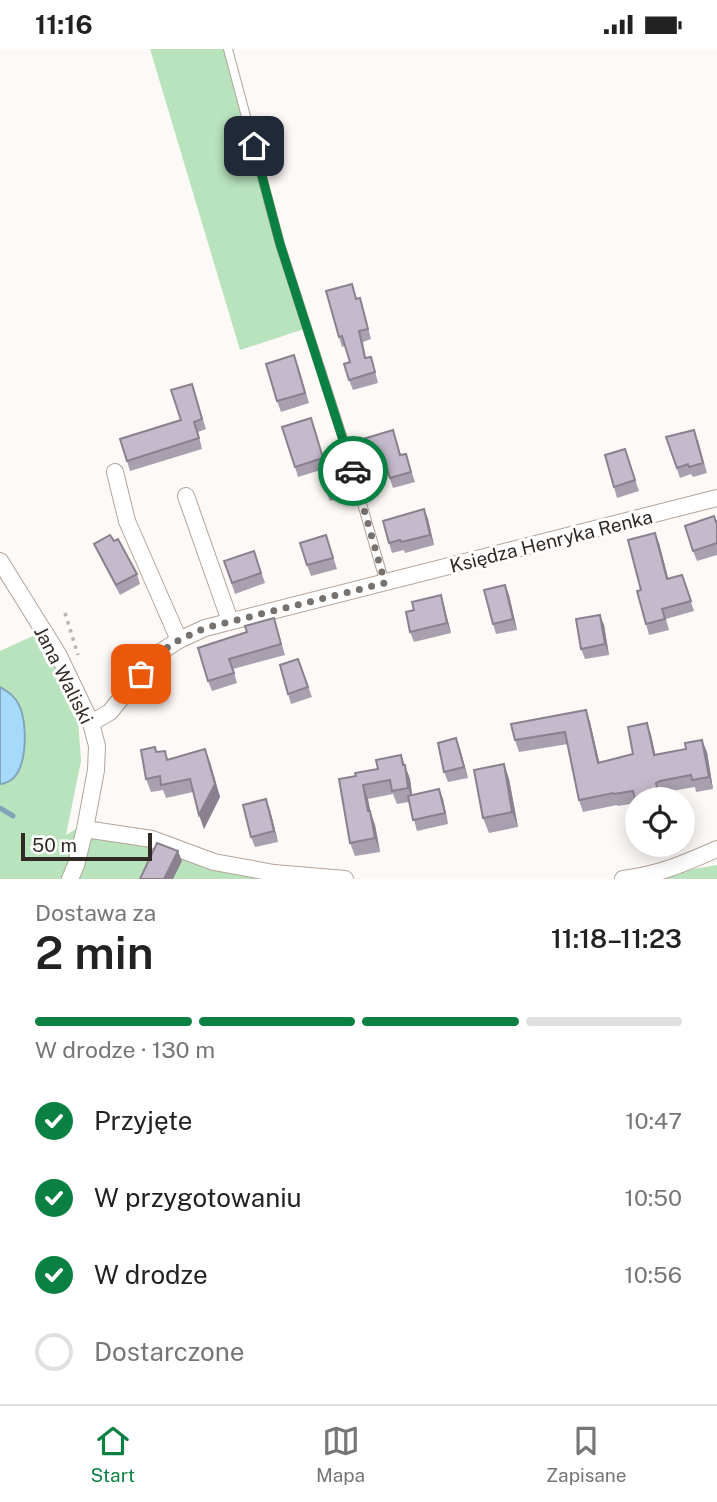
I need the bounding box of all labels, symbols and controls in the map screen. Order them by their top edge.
text: 11:16 [35,9,93,40]
pin [224,116,284,176]
icon: home [235,127,273,165]
courier [318,436,388,506]
icon: car [334,452,372,490]
street label: Księdza Henryka Renka [447,505,655,577]
street label: Jana Waliski [30,622,98,728]
pin [111,644,171,704]
icon: bag [122,655,160,693]
map controls [625,787,695,857]
button: locate [625,787,695,857]
scale bar [21,830,152,862]
text: 50 m [32,834,77,856]
text: Dostawa za [35,899,156,926]
text: 11:18–11:23 [551,923,682,954]
text: 2 min [35,925,154,979]
text: W drodze · 130 m [35,1036,215,1063]
icon: check [35,1102,73,1140]
text: Przyjęte [94,1105,193,1136]
text: 10:47 [625,1107,682,1134]
icon: check [35,1179,73,1217]
text: W przygotowaniu [94,1182,302,1213]
text: 10:50 [625,1184,682,1211]
icon: check [35,1256,73,1294]
text: W drodze [94,1259,208,1290]
text: 10:56 [624,1261,682,1288]
text: Dostarczone [94,1336,245,1367]
tab: Start [90,1422,135,1486]
tab: Mapa [316,1422,365,1486]
tab: Zapisane [546,1422,627,1486]

